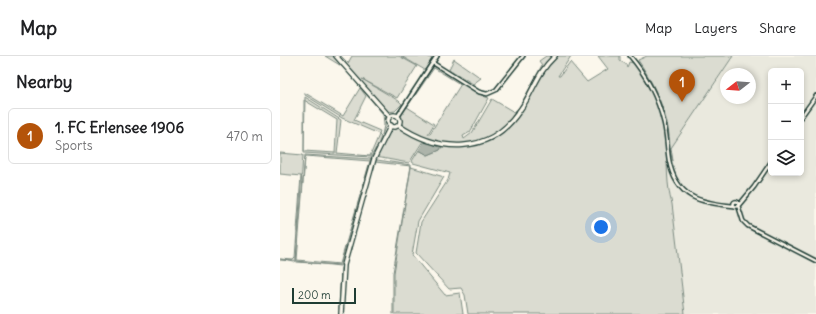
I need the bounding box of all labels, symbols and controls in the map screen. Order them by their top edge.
text: Map [20,16,57,40]
text: Map [645,19,672,37]
text: Layers [694,19,737,37]
text: Share [759,19,796,37]
north arrow [720,68,756,104]
map controls [768,68,804,176]
button: + [768,68,804,104]
pin: 1 [669,69,695,102]
text: Nearby [16,71,72,93]
button: − [768,104,804,140]
text: 1. FC Erlensee 1906 [55,118,184,137]
text: 1 [27,128,33,145]
text: 470 m [226,128,263,145]
text: Sports [55,137,93,154]
button: layers [768,140,804,176]
your location [591,217,611,237]
scale bar [292,286,356,305]
text: 200 m [298,288,331,302]

